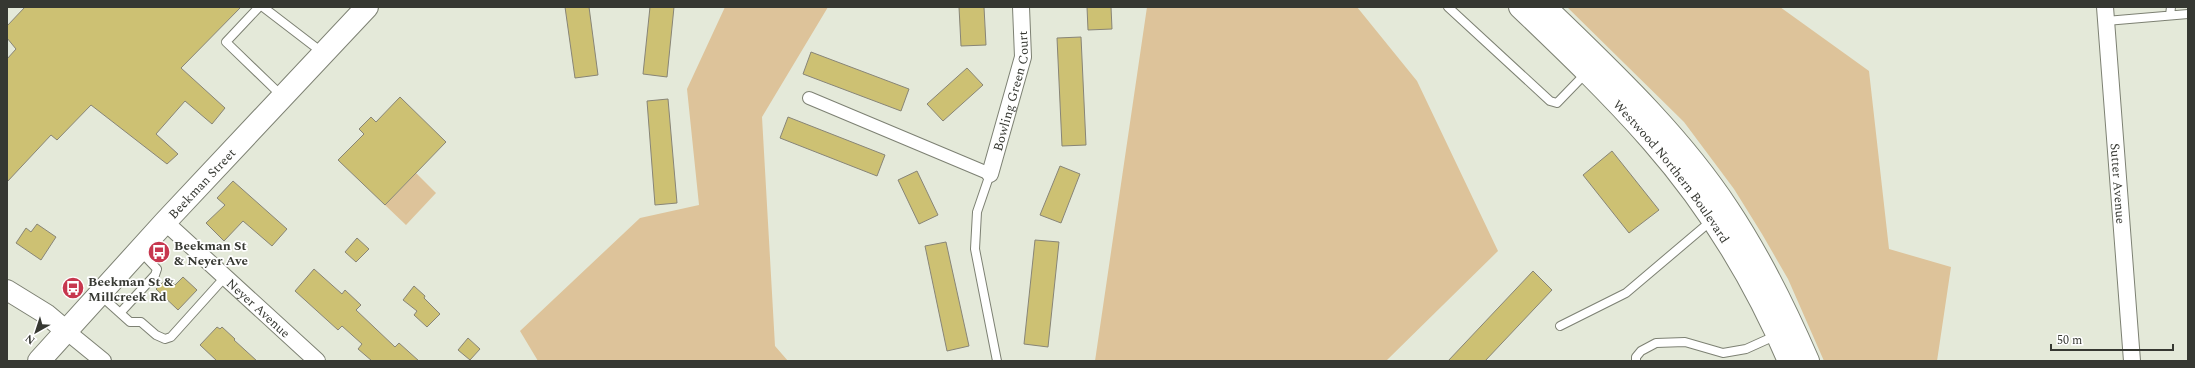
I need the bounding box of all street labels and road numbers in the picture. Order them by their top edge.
street label: Bowling Green Court [988,30,1034,154]
street label: Westwood Northern Boulevard [1608,95,1734,247]
street label: Sutter Avenue [2104,142,2131,225]
street label: Beekman Street [164,143,241,224]
street label: Neyer Avenue [222,274,295,343]

